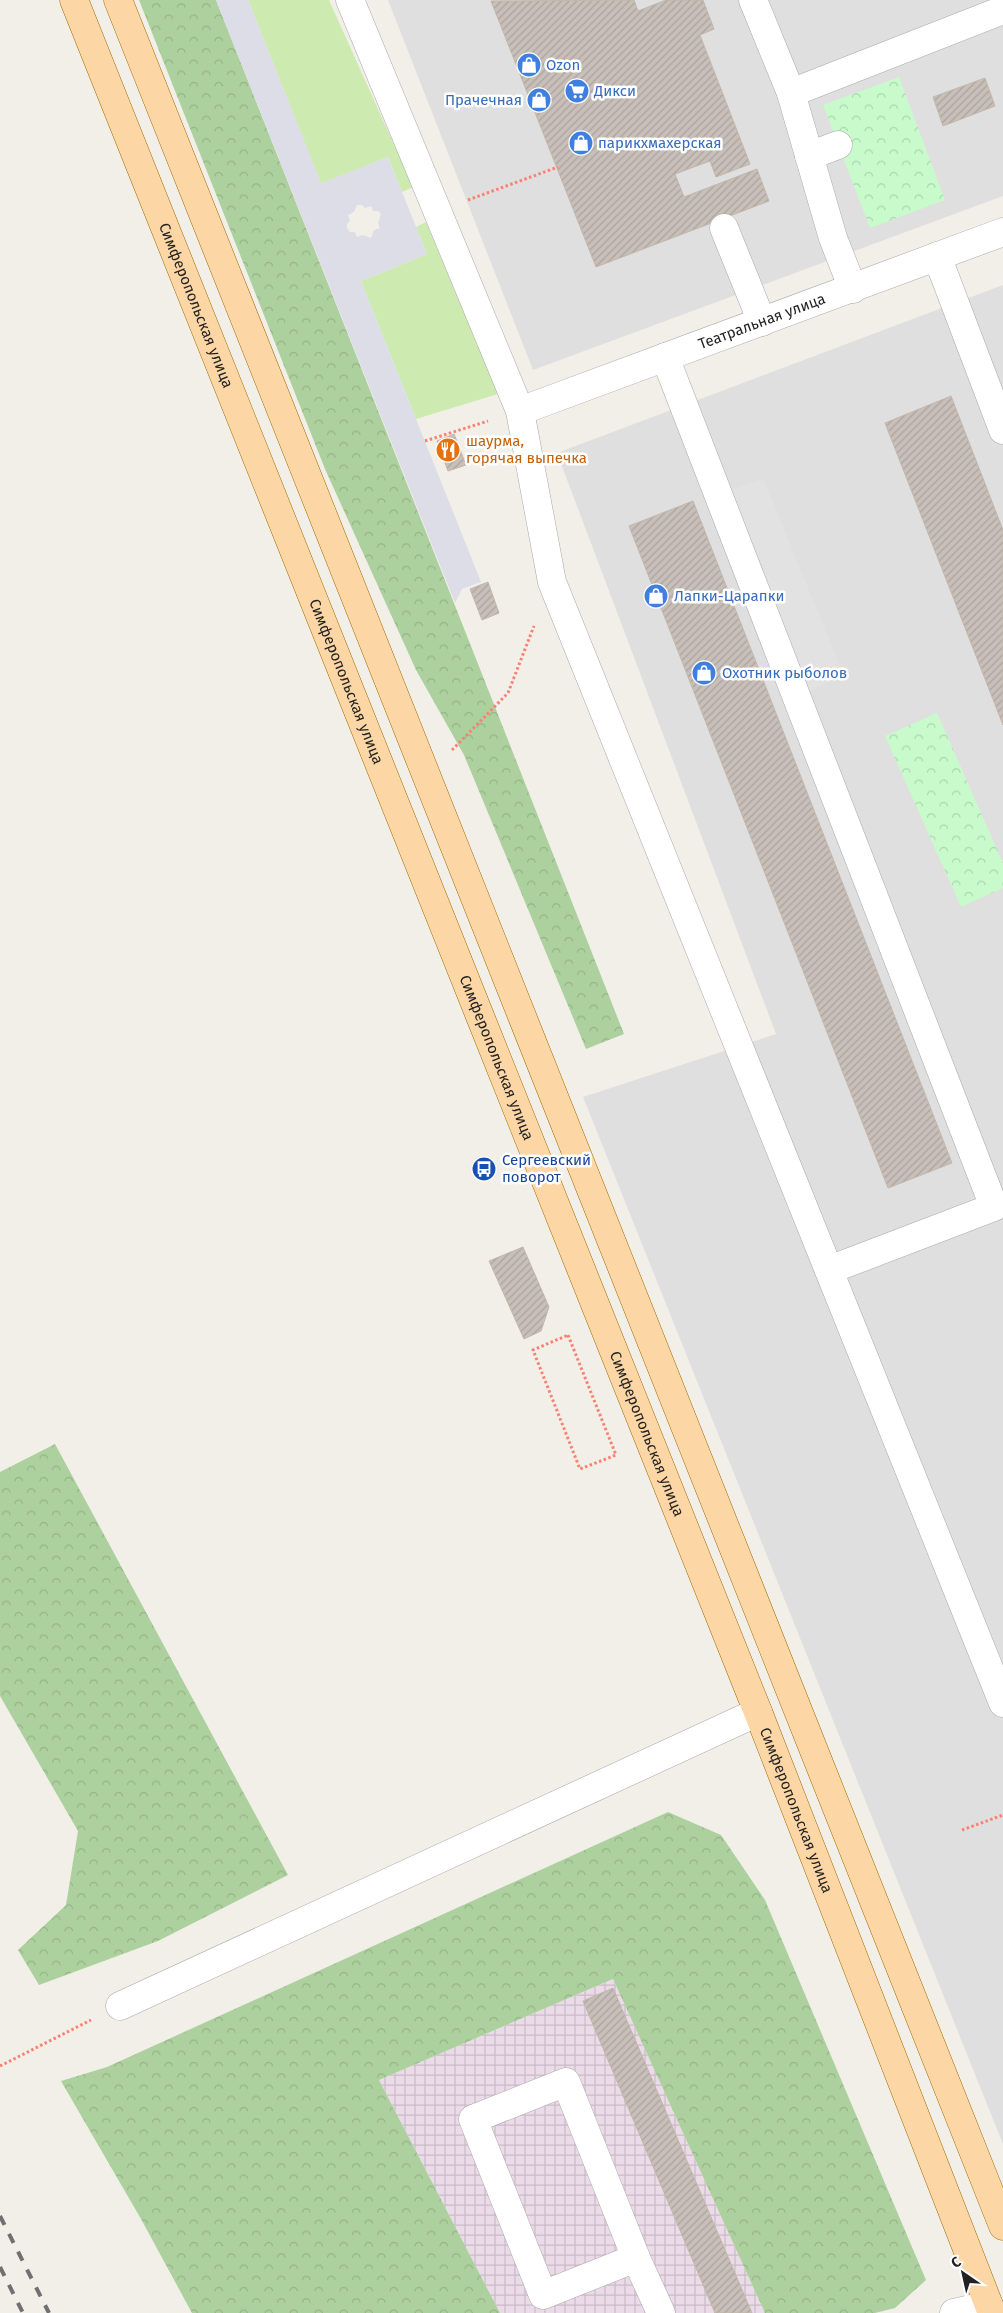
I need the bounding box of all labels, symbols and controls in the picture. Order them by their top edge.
shop icon: Ozon [516,52,542,78]
place label: Ozon [546,56,580,74]
supermarket icon: Дикси [564,78,590,104]
place label: Дикси [593,82,636,100]
shop icon: Прачечная [526,87,552,113]
place label: Прачечная [445,91,522,109]
shop icon: парикхмахерская [568,130,594,156]
place label: парикхмахерская [598,134,722,152]
street label: Симферопольская улица [155,220,237,391]
street label: Театральная улица [696,290,828,353]
place label: шаурма, горячая выпечка [466,432,587,467]
restaurant icon: шаурма, горячая выпечка [435,437,461,463]
shop icon: Лапки-Царапки [643,583,669,609]
place label: Лапки-Царапки [674,587,784,605]
street label: Симферопольская улица [305,596,387,767]
shop icon: Охотник рыболов [691,660,717,686]
place label: Охотник рыболов [722,664,847,682]
street label: Симферопольская улица [456,973,538,1143]
place label: Сергеевский поворот [502,1151,591,1186]
bus stop icon: Сергеевский поворот [471,1156,497,1182]
street label: Симферопольская улица [606,1349,688,1519]
street label: Симферопольская улица [756,1725,837,1896]
north arrow [938,2248,988,2298]
text: С [948,2253,964,2272]

